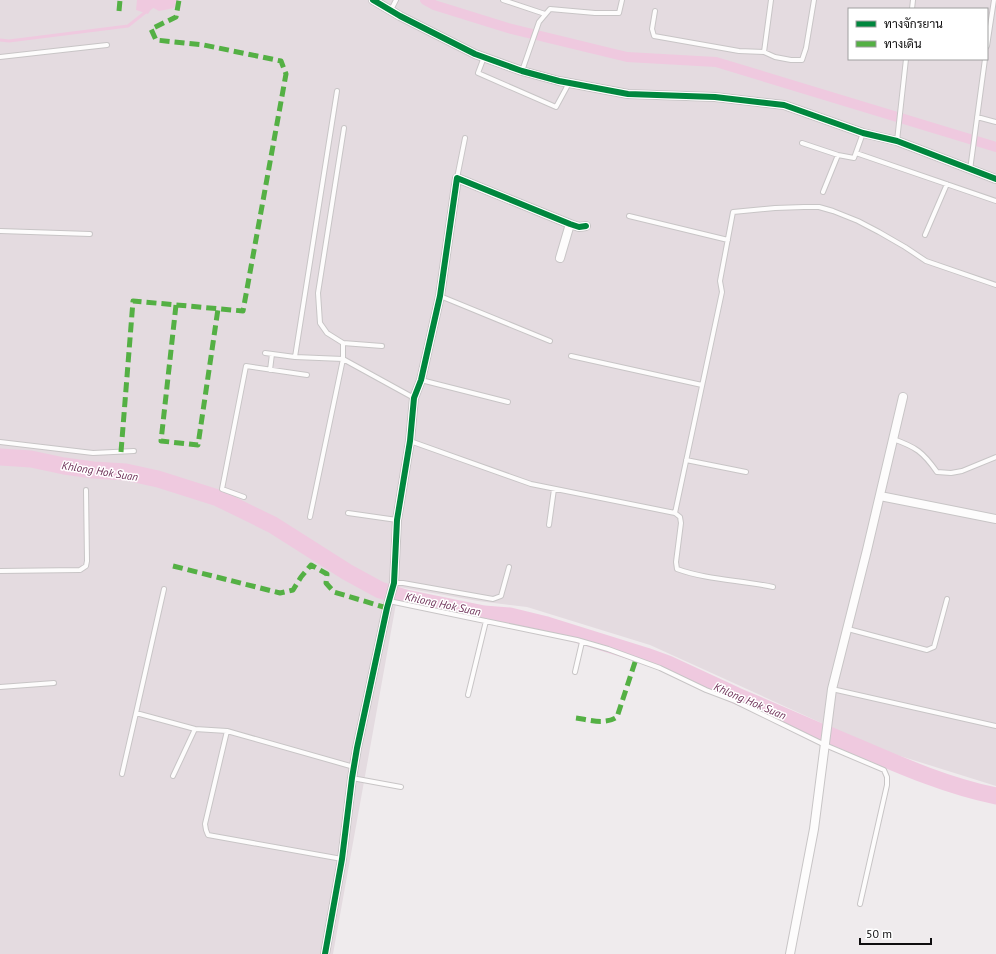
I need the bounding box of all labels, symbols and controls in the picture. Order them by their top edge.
legend [848,8,988,60]
text: ทางจักรยาน [884,16,943,31]
text: ทางเดิน [884,36,922,51]
water label: Khlong Hok Suan [61,458,139,484]
water label: Khlong Hok Suan [404,589,482,619]
water label: Khlong Hok Suan [712,679,789,723]
scale bar [860,920,931,946]
text: 50 m [866,926,892,941]

